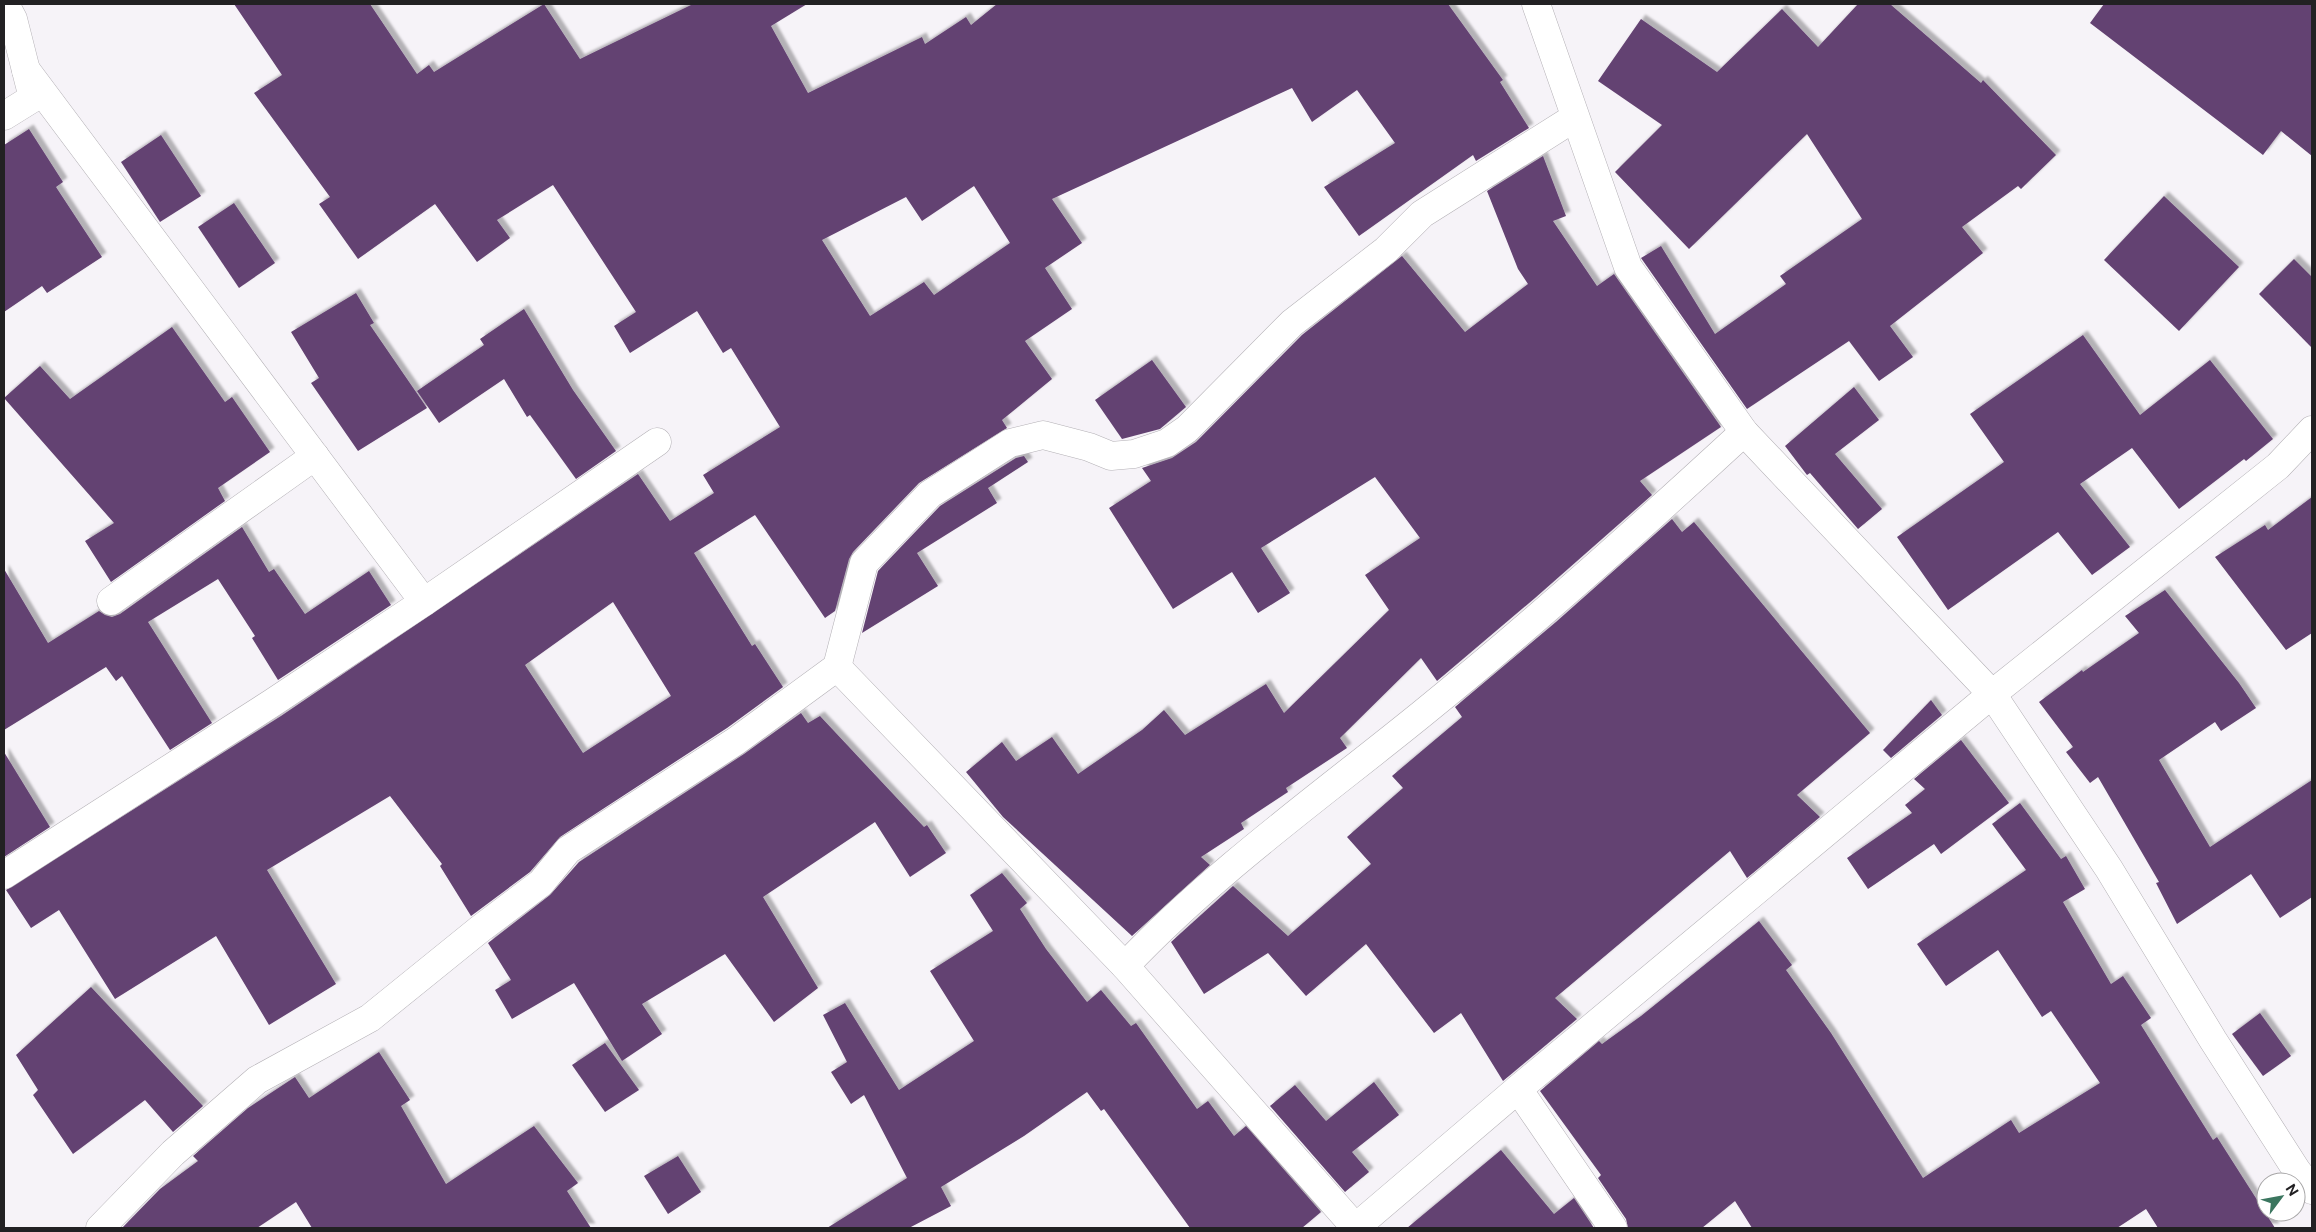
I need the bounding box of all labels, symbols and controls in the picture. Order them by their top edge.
north arrow [2256,1172,2306,1222]
text: N [2282,1181,2302,1199]

